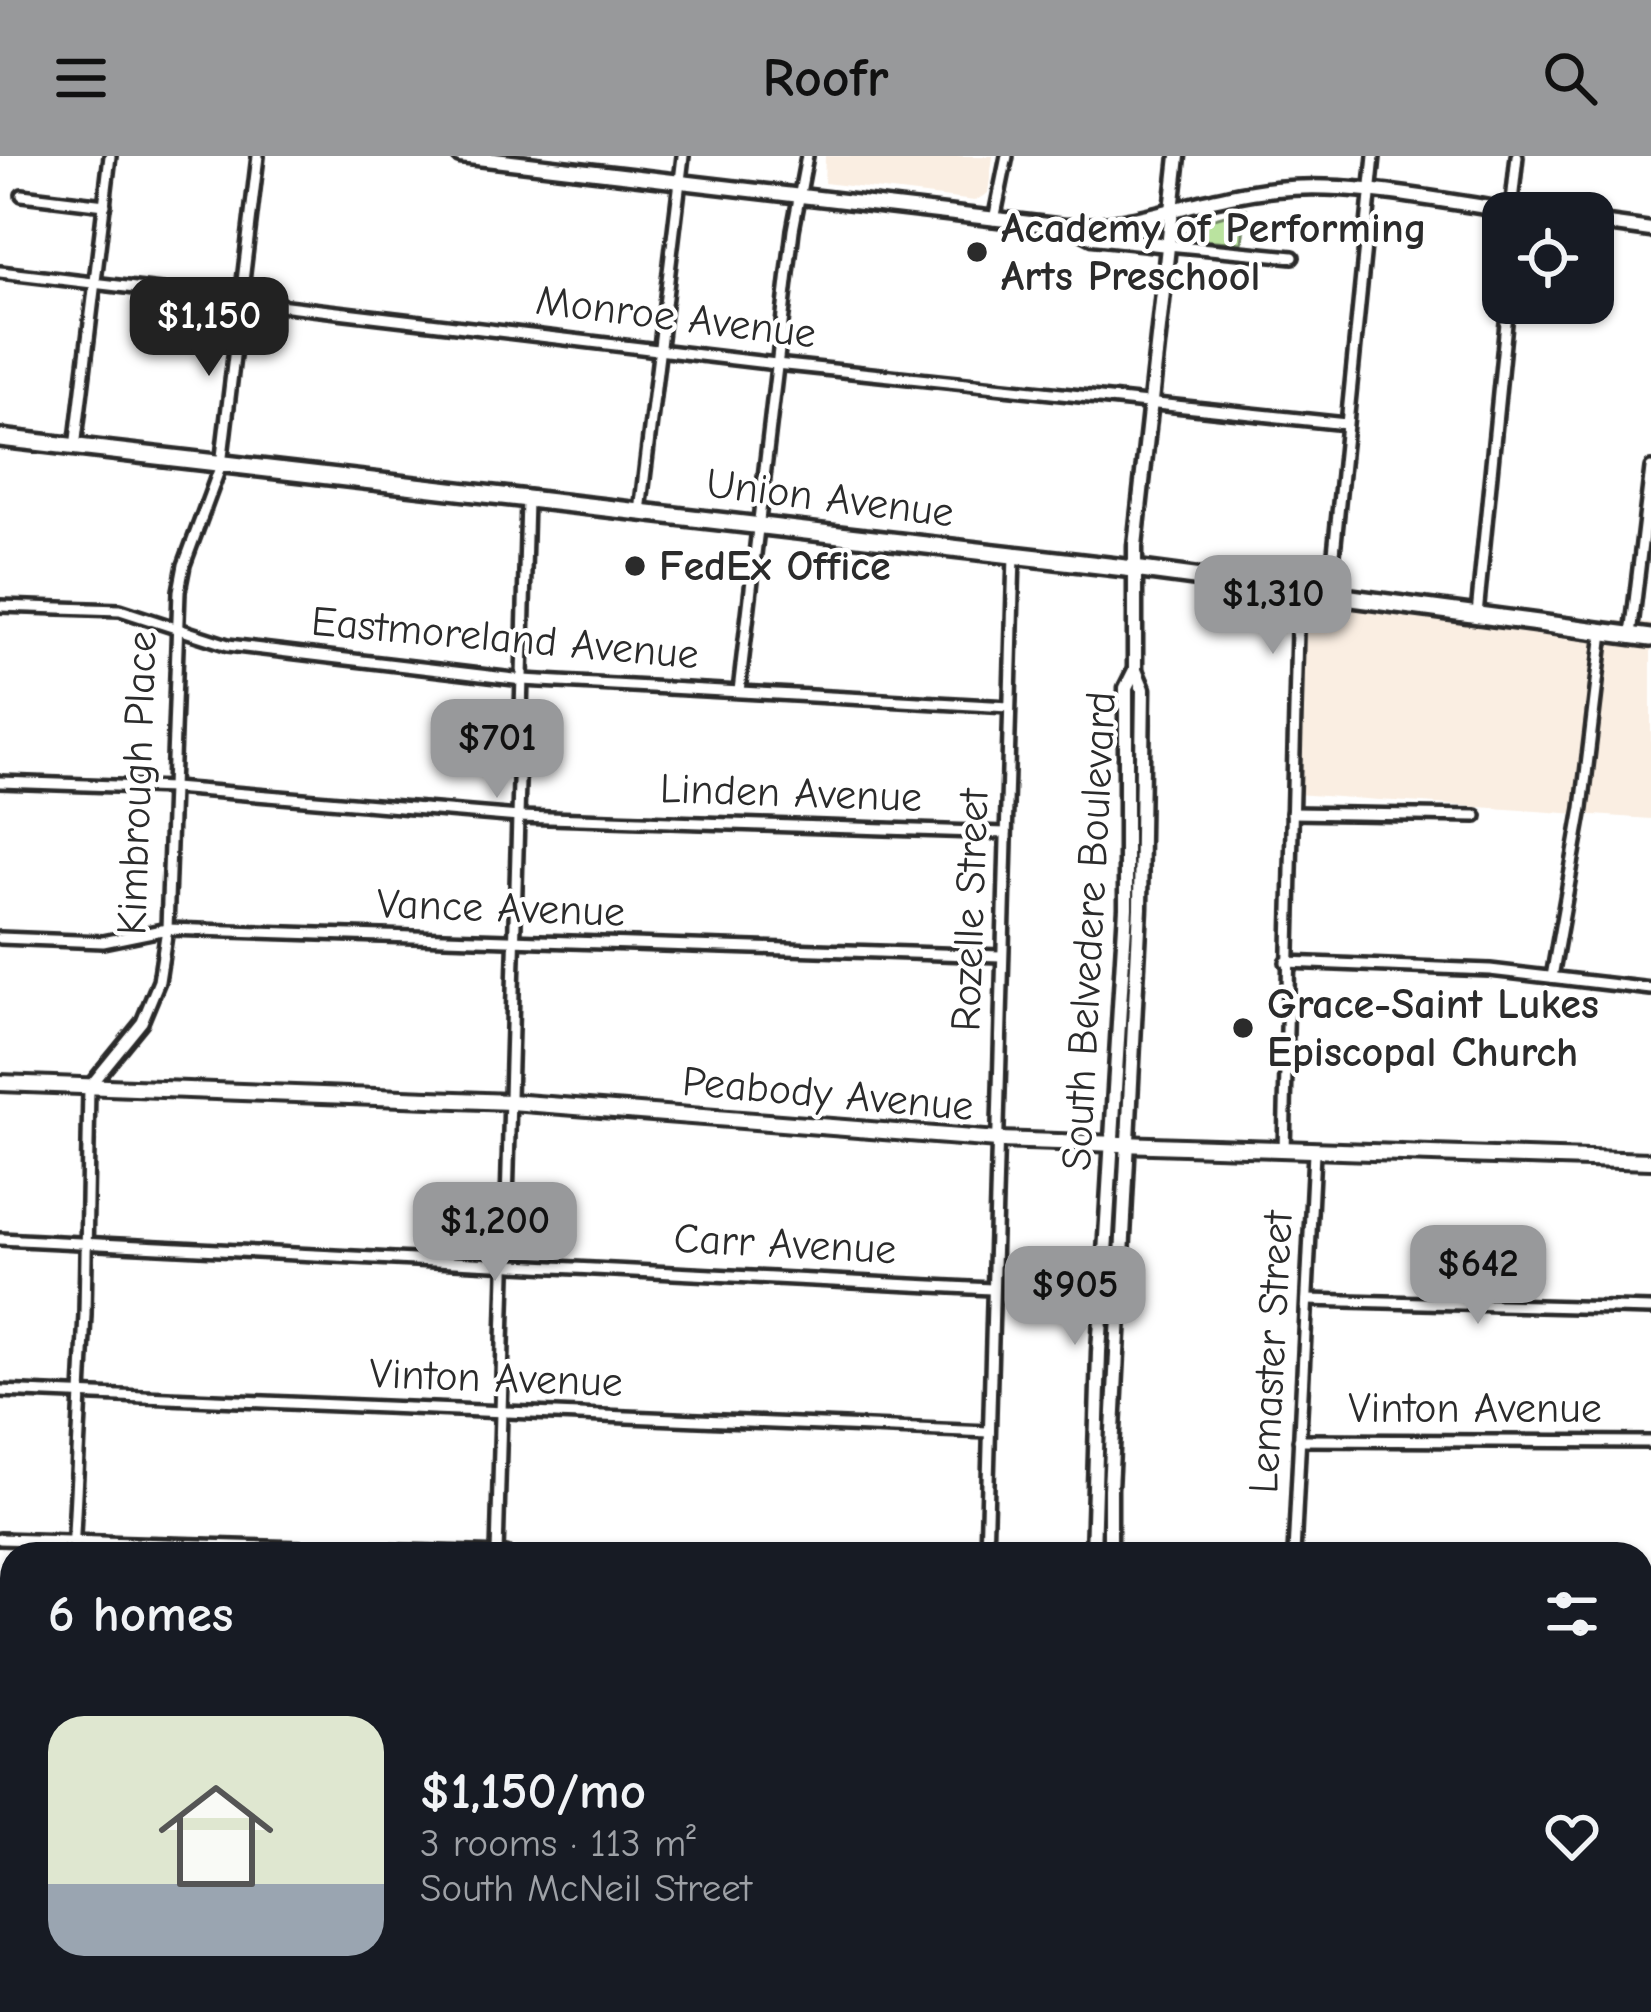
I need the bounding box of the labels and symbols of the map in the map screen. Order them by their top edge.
place label: Academy of Performing Arts Preschool [1001,204,1427,301]
marker: Academy of Performing Arts Preschool [964,239,990,265]
street label: Monroe Avenue [533,276,819,358]
pin: $1,150 [111,277,307,379]
street label: Union Avenue [703,459,957,537]
place label: FedEx Office [659,542,891,591]
marker: FedEx Office [622,553,648,579]
pin: $1,310 [1175,555,1371,657]
street label: Eastmoreland Avenue [309,597,701,679]
street label: Kimbrough Place [107,630,167,936]
street label: South Belvedere Boulevard [1052,690,1126,1172]
pin: $701 [426,699,568,801]
street label: Linden Avenue [659,764,923,822]
street label: Rozelle Street [941,786,999,1032]
street label: Vance Avenue [376,879,626,937]
place label: Grace-Saint Lukes Episcopal Church [1267,980,1599,1077]
marker: Grace-Saint Lukes Episcopal Church [1230,1015,1256,1041]
street label: Peabody Avenue [680,1057,976,1131]
pin: $1,200 [397,1182,593,1284]
street label: Lemaster Street [1239,1207,1303,1495]
street label: Carr Avenue [673,1214,897,1274]
pin: $642 [1407,1225,1549,1327]
pin: $905 [1004,1246,1146,1348]
street label: Vinton Avenue [369,1349,623,1407]
street label: Vinton Avenue [1348,1384,1602,1433]

